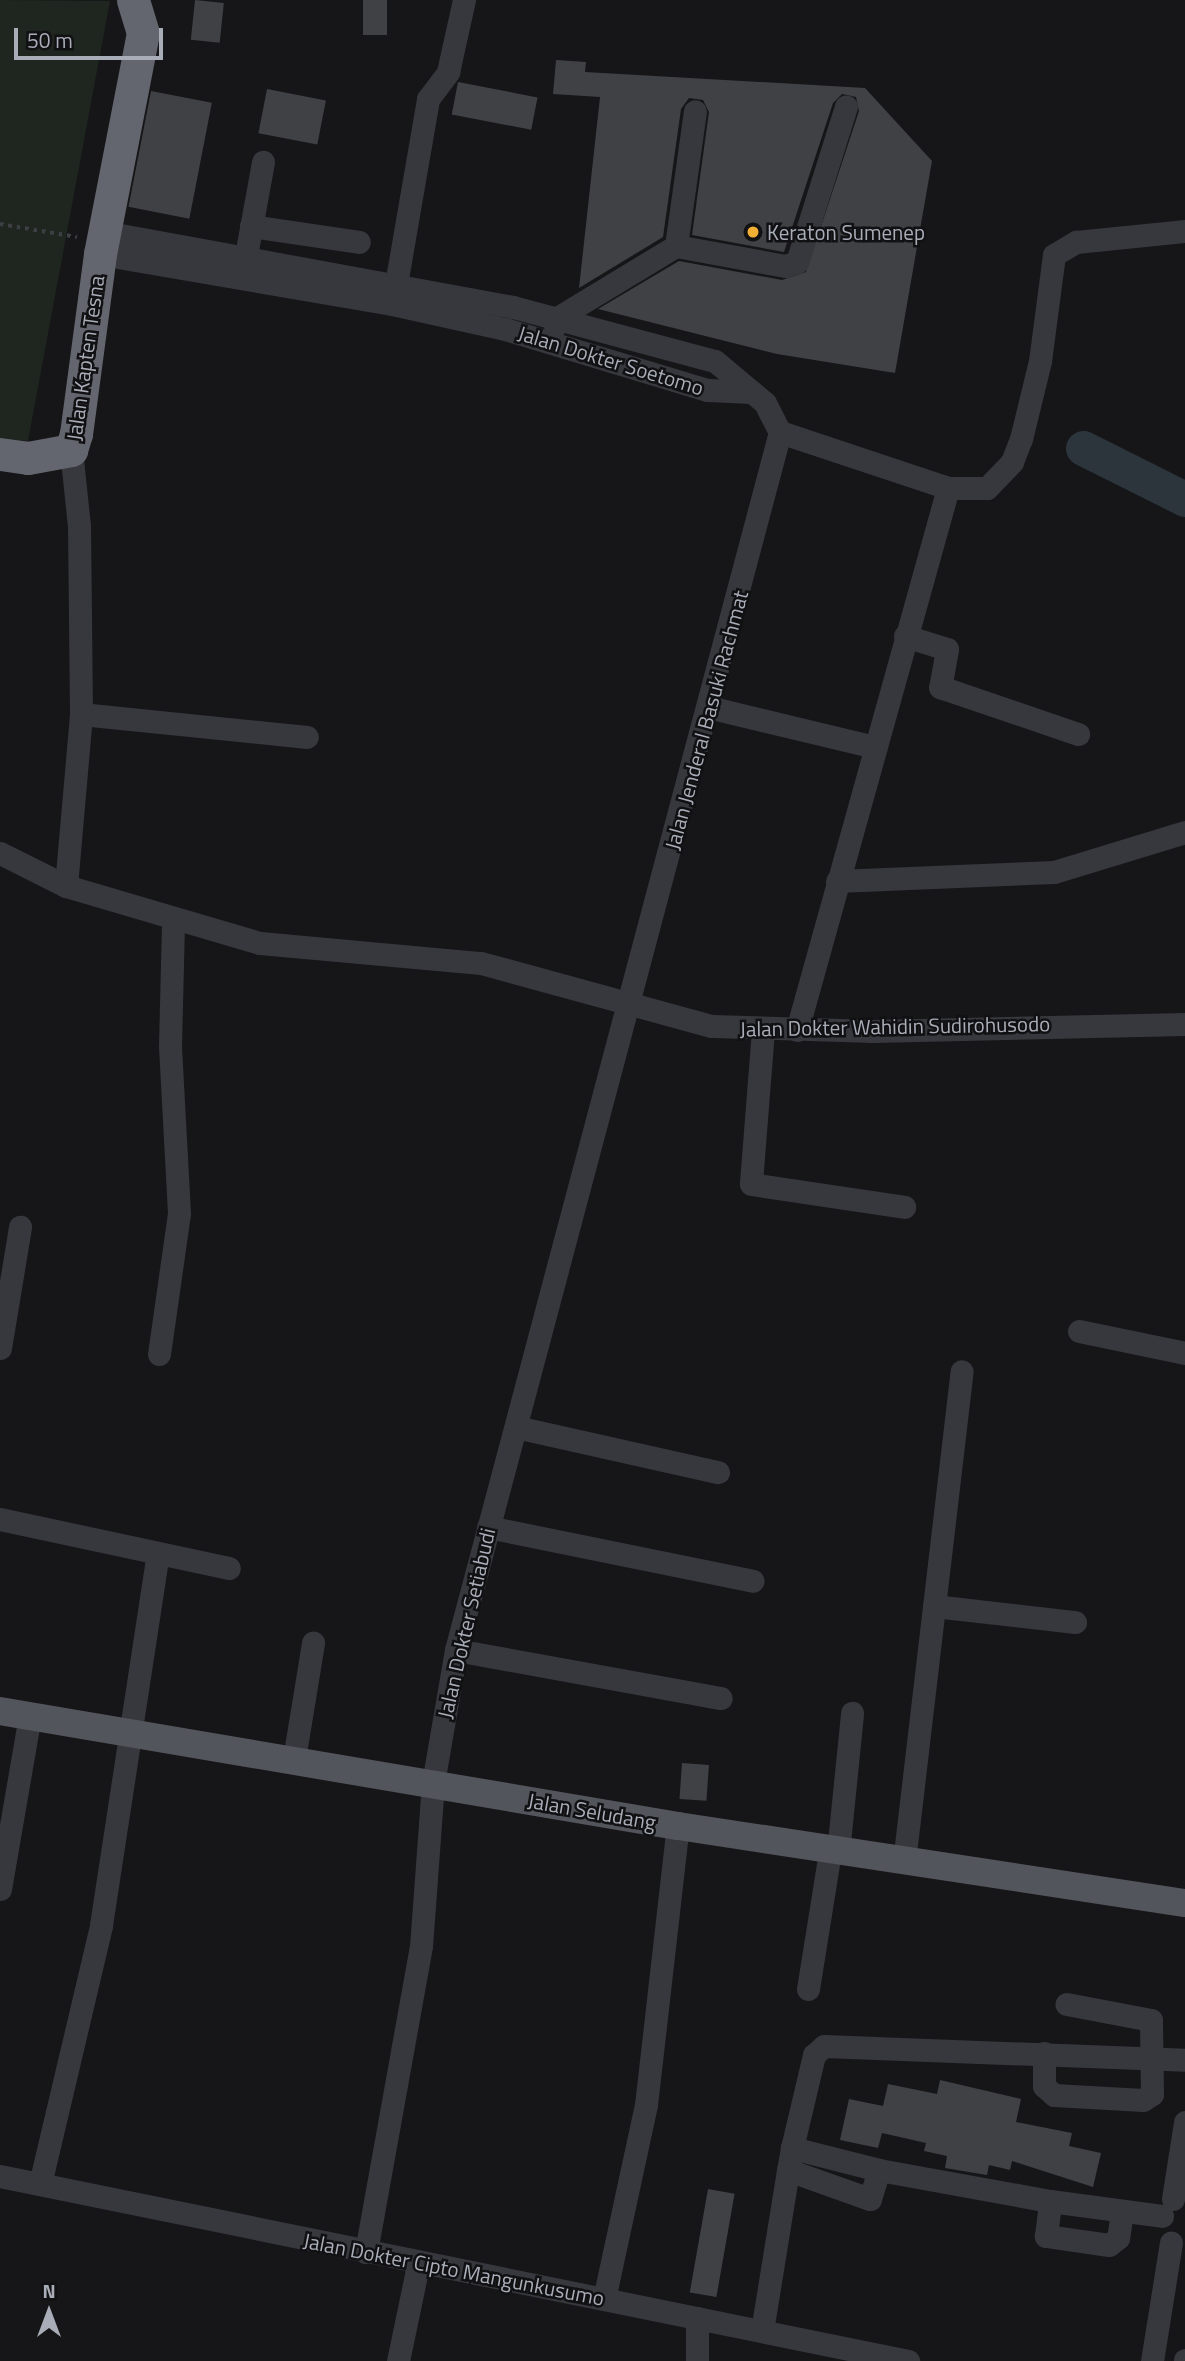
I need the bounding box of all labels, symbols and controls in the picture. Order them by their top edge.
scale bar [18,14,166,58]
text: 50 m [27,24,73,56]
place label: Keraton Sumenep [767,219,925,245]
marker: Keraton Sumenep [745,224,761,240]
street label: Jalan Kapten Tesna [61,274,109,442]
street label: Jalan Dokter Soetomo [515,320,707,400]
street label: Jalan Jenderal Basuki Rachmat [659,587,753,853]
street label: Jalan Dokter Wahidin Sudirohusodo [740,1011,1050,1041]
street label: Jalan Dokter Setiabudi [432,1525,500,1721]
street label: Jalan Seludang [526,1787,658,1835]
street label: Jalan Dokter Cipto Mangunkusumo [301,2227,607,2311]
text: N [42,2276,56,2305]
north arrow [14,2277,84,2347]

